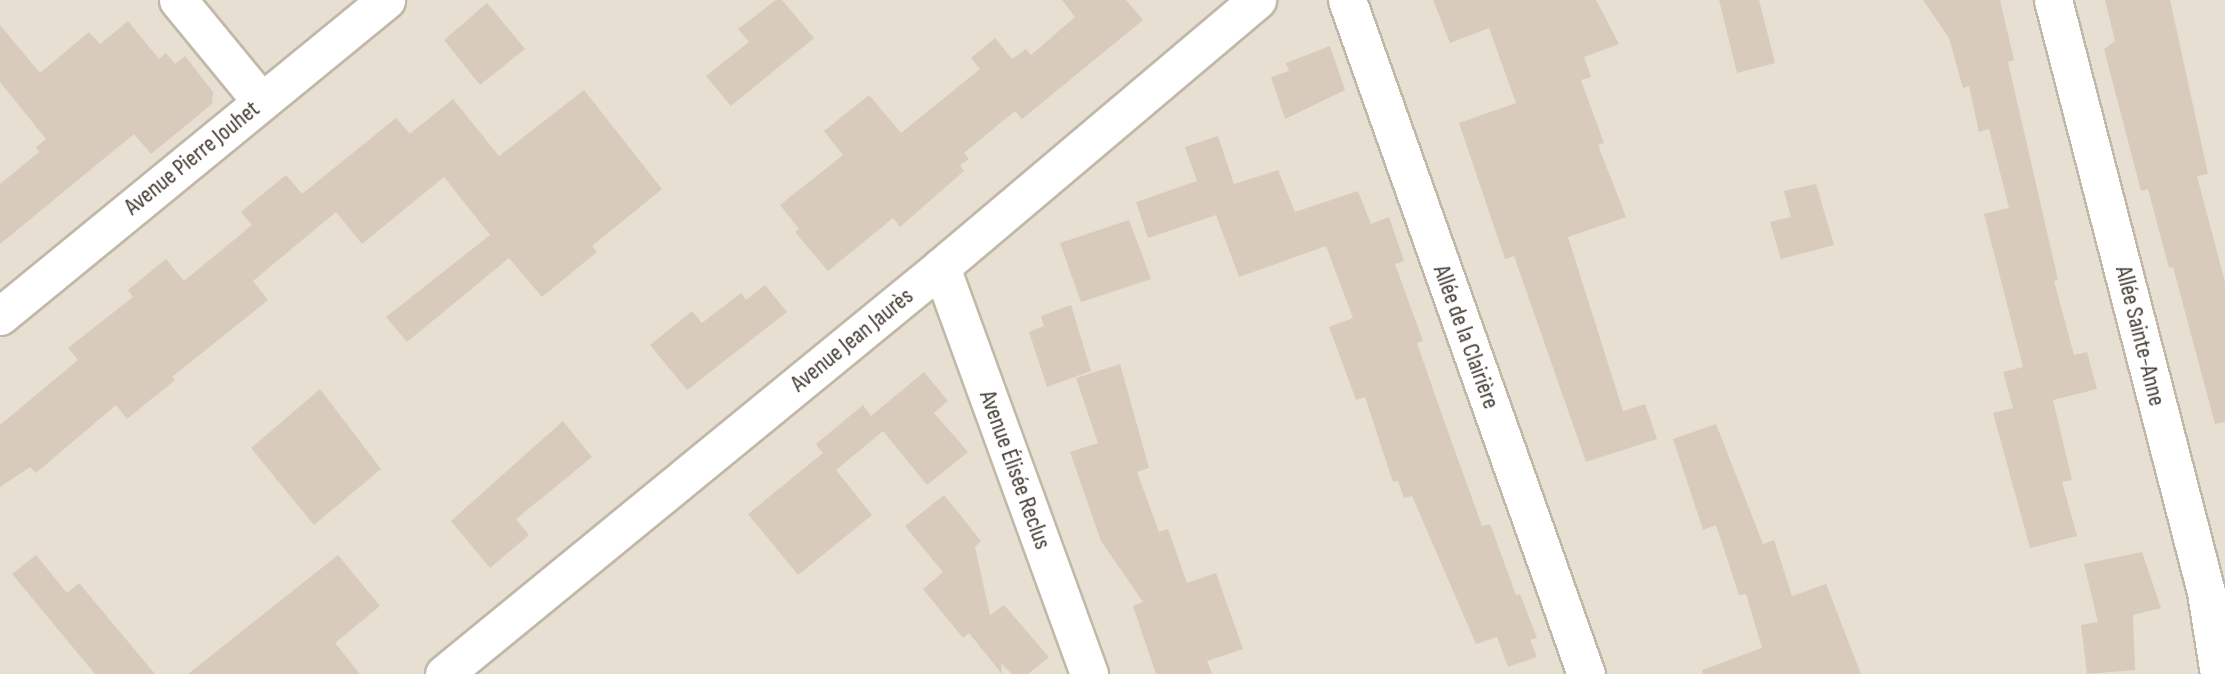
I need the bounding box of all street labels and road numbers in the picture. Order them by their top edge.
street label: Avenue Pierre Jouhet [119,95,265,221]
street label: Allée de la Clairière [1427,261,1505,413]
street label: Allée Sainte-Anne [2109,263,2171,409]
street label: Avenue Jean Jaurès [785,282,919,398]
street label: Avenue Élisée Reclus [973,387,1057,553]

